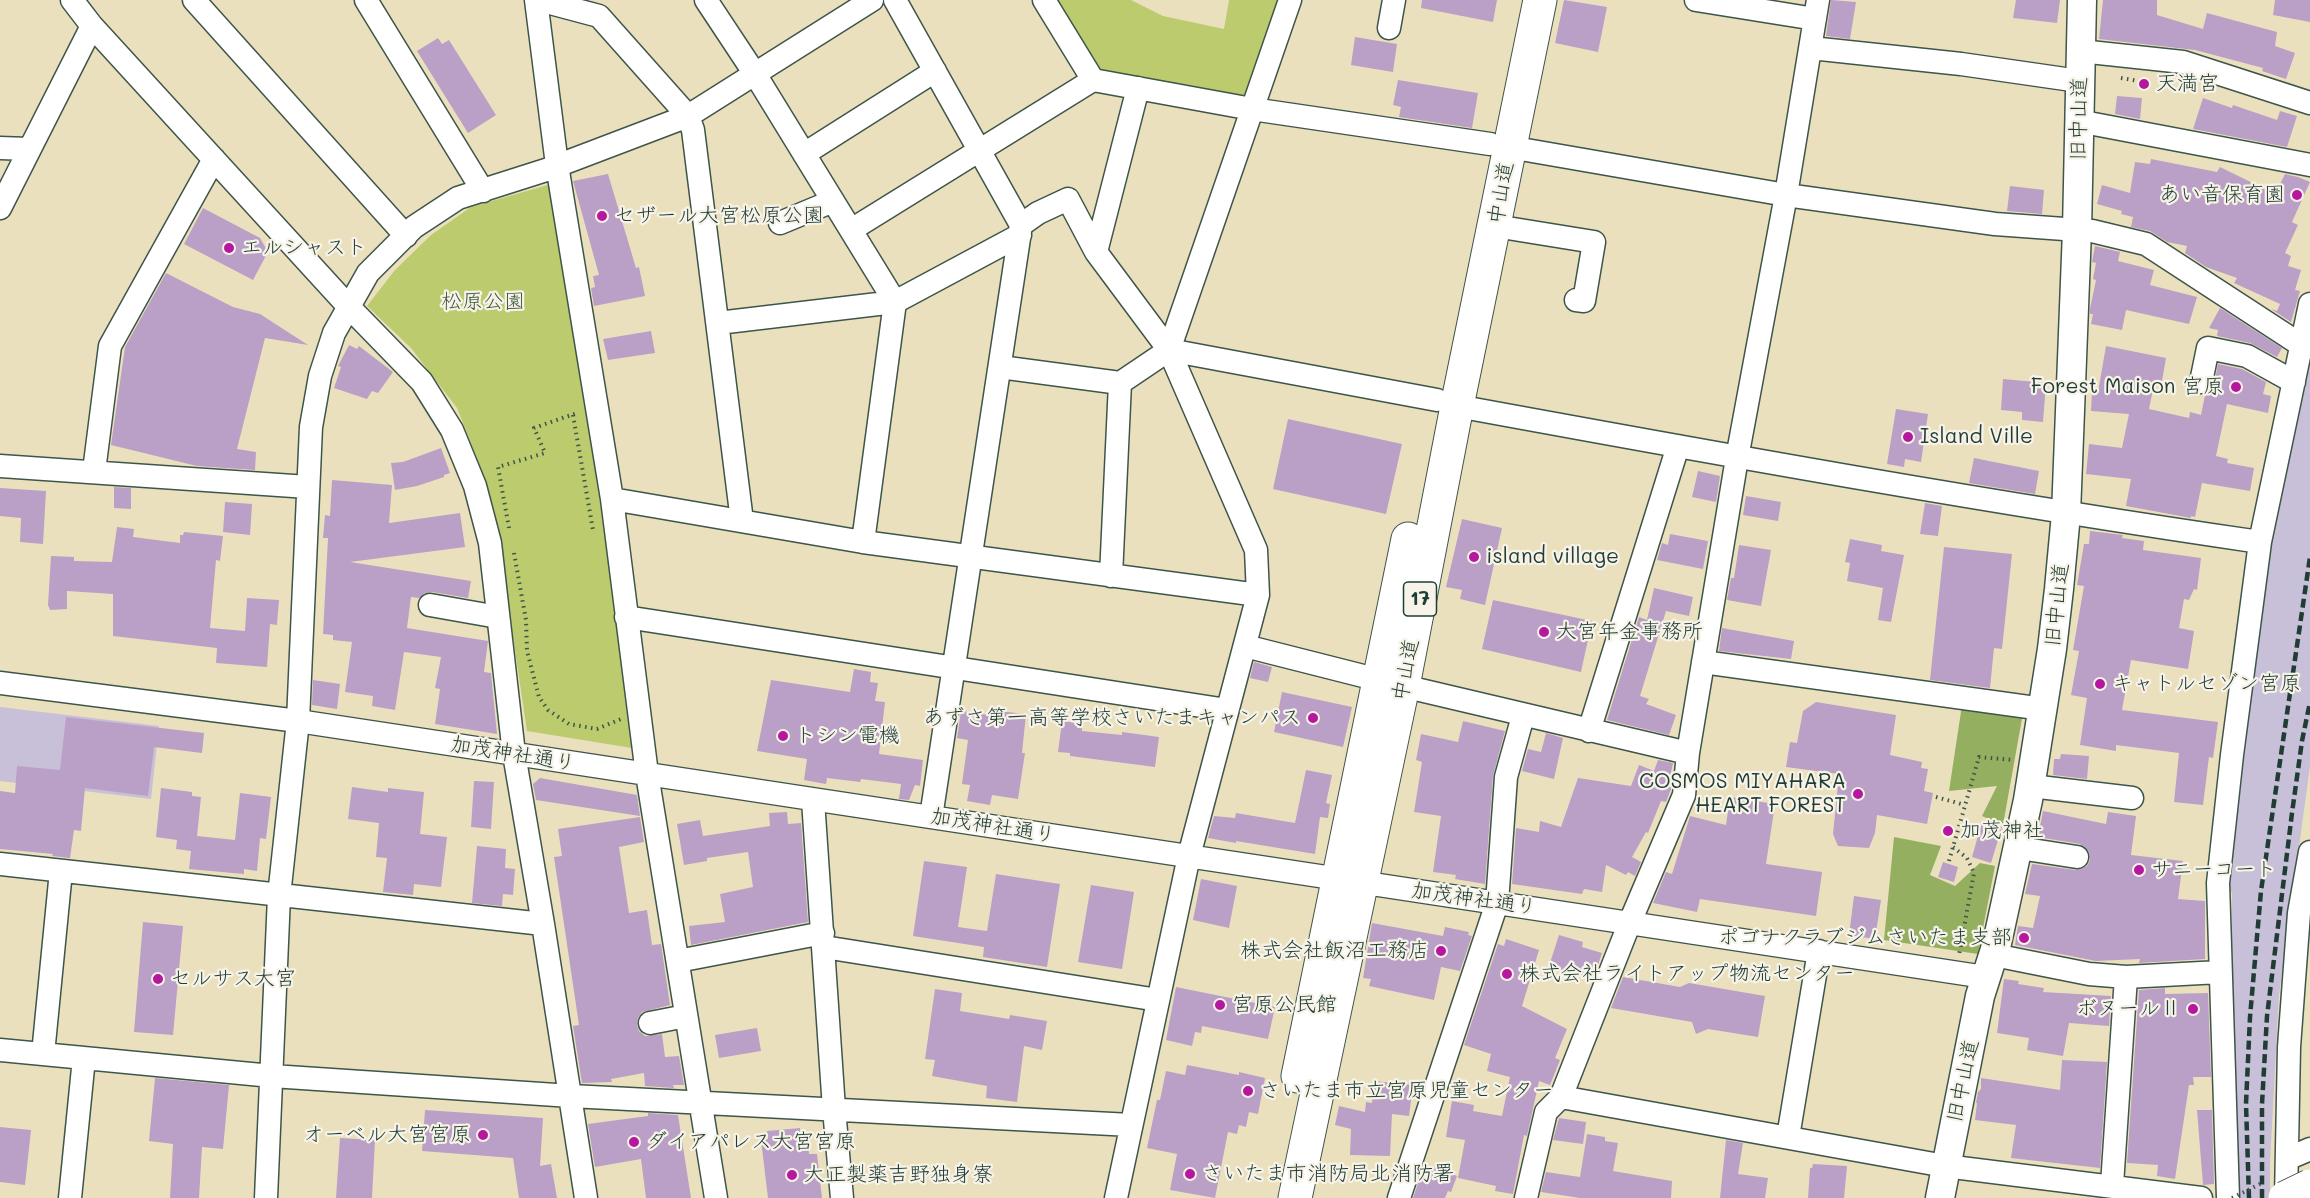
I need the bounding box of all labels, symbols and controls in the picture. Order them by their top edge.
place label: 天満宮 [2156,71,2219,97]
street label: 旧中山道 [2066,77,2092,161]
marker: 天満宮 [2137,77,2151,91]
street label: 中山道 [1483,160,1519,226]
place label: あい音保育園 [2159,182,2285,208]
marker: あい音保育園 [2290,188,2304,202]
place label: セザール大宮松原公園 [614,203,824,229]
marker: セザール大宮松原公園 [595,209,609,223]
place label: エルシャスト [241,235,367,261]
marker: エルシャスト [222,241,236,255]
park label: 松原公園 [441,289,525,315]
place label: Forest Maison 宮原 [2031,374,2224,400]
marker: Forest Maison 宮原 [2229,380,2243,394]
place label: Island Ville [1920,424,2033,450]
marker: Island Ville [1901,430,1915,444]
place label: island village [1486,544,1619,570]
marker: island village [1467,550,1481,564]
street label: 旧中山道 [2040,562,2074,648]
road number: 17 [1404,582,1436,616]
place label: 大宮年金事務所 [1556,619,1703,645]
marker: 大宮年金事務所 [1537,625,1551,639]
street label: 中山道 [1388,637,1424,703]
place label: キャトルセゾン宮原 [2112,671,2301,697]
marker: キャトルセゾン宮原 [2093,677,2107,691]
place label: あずさ第一高等学校さいたまキャンパス [923,705,1301,731]
marker: あずさ第一高等学校さいたまキャンパス [1306,711,1320,725]
place label: トシン電機 [795,723,900,749]
marker: トシン電機 [776,729,790,743]
street label: 加茂神社通り [449,732,577,776]
place label: COSMOS MIYAHARA HEART FOREST [1639,769,1846,819]
marker: COSMOS MIYAHARA HEART FOREST [1851,787,1865,801]
street label: 加茂神社通り [929,804,1057,848]
place label: 加茂神社 [1960,818,2044,844]
marker: 加茂神社 [1941,824,1955,838]
place label: サニーコート [2151,857,2277,883]
marker: サニーコート [2132,863,2146,877]
street label: 加茂神社通り [1410,878,1538,920]
place label: ポゴナクラブジムさいたま支部 [1718,925,2012,951]
marker: ポゴナクラブジムさいたま支部 [2017,931,2031,945]
place label: 株式会社飯沼工務店 [1240,938,1429,964]
marker: 株式会社飯沼工務店 [1434,944,1448,958]
place label: 株式会社ライトアップ物流センター [1519,961,1855,987]
place label: セルサス大宮 [170,966,296,992]
marker: 株式会社ライトアップ物流センター [1500,967,1514,981]
marker: セルサス大宮 [151,972,165,986]
place label: 宮原公民館 [1232,992,1337,1018]
place label: ボヌールⅡ [2076,996,2181,1022]
marker: 宮原公民館 [1213,998,1227,1012]
marker: ボヌールⅡ [2186,1002,2200,1016]
street label: 旧中山道 [1942,1037,1984,1125]
place label: さいたま市立宮原児童センター [1260,1078,1554,1104]
marker: さいたま市立宮原児童センター [1241,1084,1255,1098]
place label: オーベル大宮宮原 [303,1122,471,1148]
marker: オーベル大宮宮原 [476,1128,490,1142]
place label: ダイアパレス大宮宮原 [646,1129,856,1155]
marker: ダイアパレス大宮宮原 [627,1135,641,1149]
place label: さいたま市消防局北消防署 [1202,1161,1454,1187]
place label: 大正製薬吉野独身寮 [804,1162,993,1188]
marker: さいたま市消防局北消防署 [1183,1167,1197,1181]
marker: 大正製薬吉野独身寮 [785,1168,799,1182]

